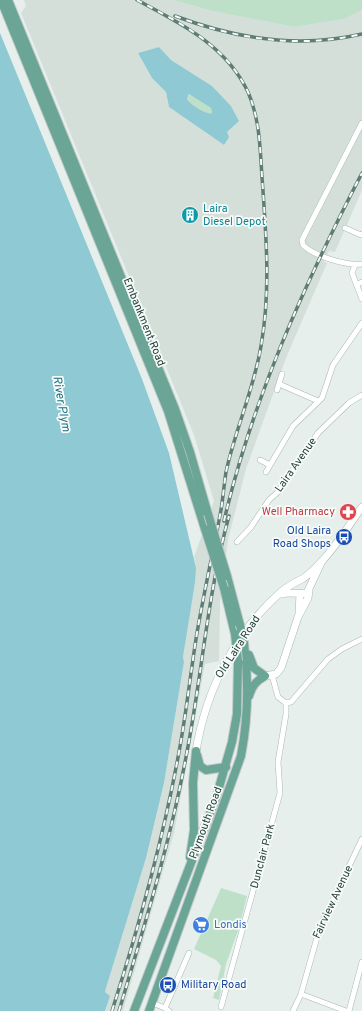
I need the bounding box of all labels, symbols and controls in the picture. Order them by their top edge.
place label: Laira Diesel Depot [203,202,266,229]
building icon: Laira Diesel Depot [180,205,200,225]
street label: Embankment Road [120,276,168,368]
water label: River Plym [48,375,74,433]
street label: Laira Avenue [272,435,320,495]
pharmacy icon: Well Pharmacy [338,502,358,522]
place label: Well Pharmacy [262,505,335,519]
place label: Old Laira Road Shops [273,524,331,551]
bus stop icon: Old Laira Road Shops [334,527,354,547]
street label: Old Laira Road [212,613,264,681]
street label: Plymouth Road [186,785,226,861]
street label: Dunclair Park [248,822,278,890]
street label: Fairview Avenue [310,863,356,941]
supermarket icon: Londis [191,915,211,935]
place label: Londis [214,918,247,932]
bus stop icon: Military Road [158,975,178,995]
place label: Military Road [181,978,247,992]

